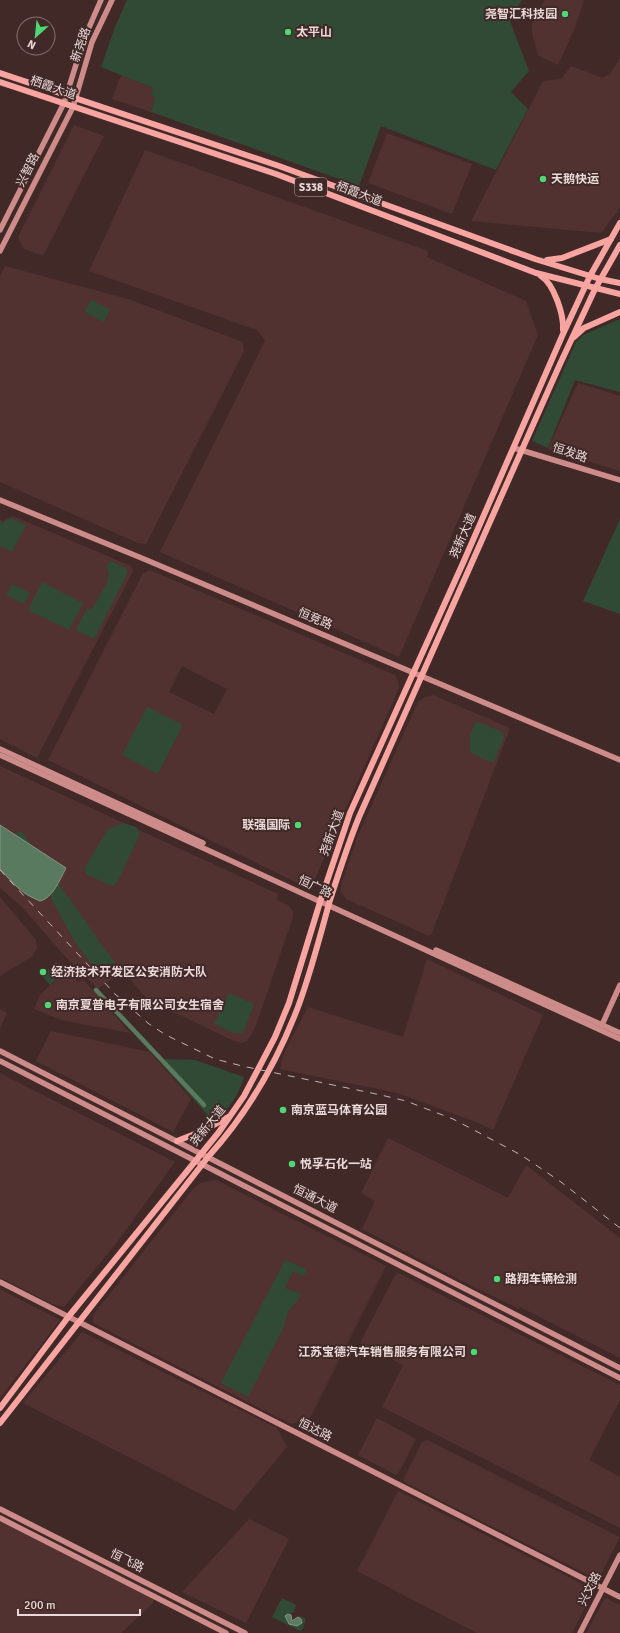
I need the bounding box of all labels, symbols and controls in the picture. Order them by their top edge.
place label: 尧智汇科技园 [485,7,557,22]
marker: 尧智汇科技园 [560,9,570,19]
north arrow [16,16,56,56]
place label: 太平山 [296,25,332,40]
street label: 新尧路 [68,26,94,64]
marker: 太平山 [283,27,293,37]
text: N [25,37,38,52]
street label: 栖霞大道 [28,73,78,103]
street label: 兴智路 [13,151,43,189]
place label: 天鹅快运 [551,172,599,187]
marker: 天鹅快运 [538,174,548,184]
road number: S338 [295,178,327,196]
street label: 栖霞大道 [334,178,384,210]
street label: 恒发路 [551,440,589,466]
street label: 尧新大道 [446,511,480,561]
street label: 恒竞路 [295,605,335,633]
street label: 尧新大道 [317,808,347,858]
place label: 联强国际 [242,818,290,833]
marker: 联强国际 [293,820,303,830]
street label: 恒广路 [296,873,334,901]
place label: 经济技术开发区公安消防大队 [51,965,207,980]
marker: 经济技术开发区公安消防大队 [38,967,48,977]
place label: 南京夏普电子有限公司女生宿舍 [56,998,224,1013]
marker: 南京夏普电子有限公司女生宿舍 [43,1000,53,1010]
street label: 尧新大道 [187,1103,229,1149]
place label: 南京蓝马体育公园 [291,1103,387,1118]
marker: 南京蓝马体育公园 [278,1105,288,1115]
place label: 悦孚石化一站 [300,1157,372,1172]
marker: 悦孚石化一站 [287,1159,297,1169]
street label: 恒通大道 [290,1181,340,1217]
place label: 路翔车辆检测 [505,1272,577,1287]
marker: 路翔车辆检测 [492,1274,502,1284]
place label: 江苏宝德汽车销售服务有限公司 [298,1345,466,1360]
marker: 江苏宝德汽车销售服务有限公司 [469,1347,479,1357]
street label: 恒达路 [296,1415,334,1445]
street label: 恒飞路 [108,1546,146,1576]
street label: 兴文路 [575,1570,605,1608]
scale bar [18,1591,140,1617]
text: 200 m [24,1598,56,1613]

